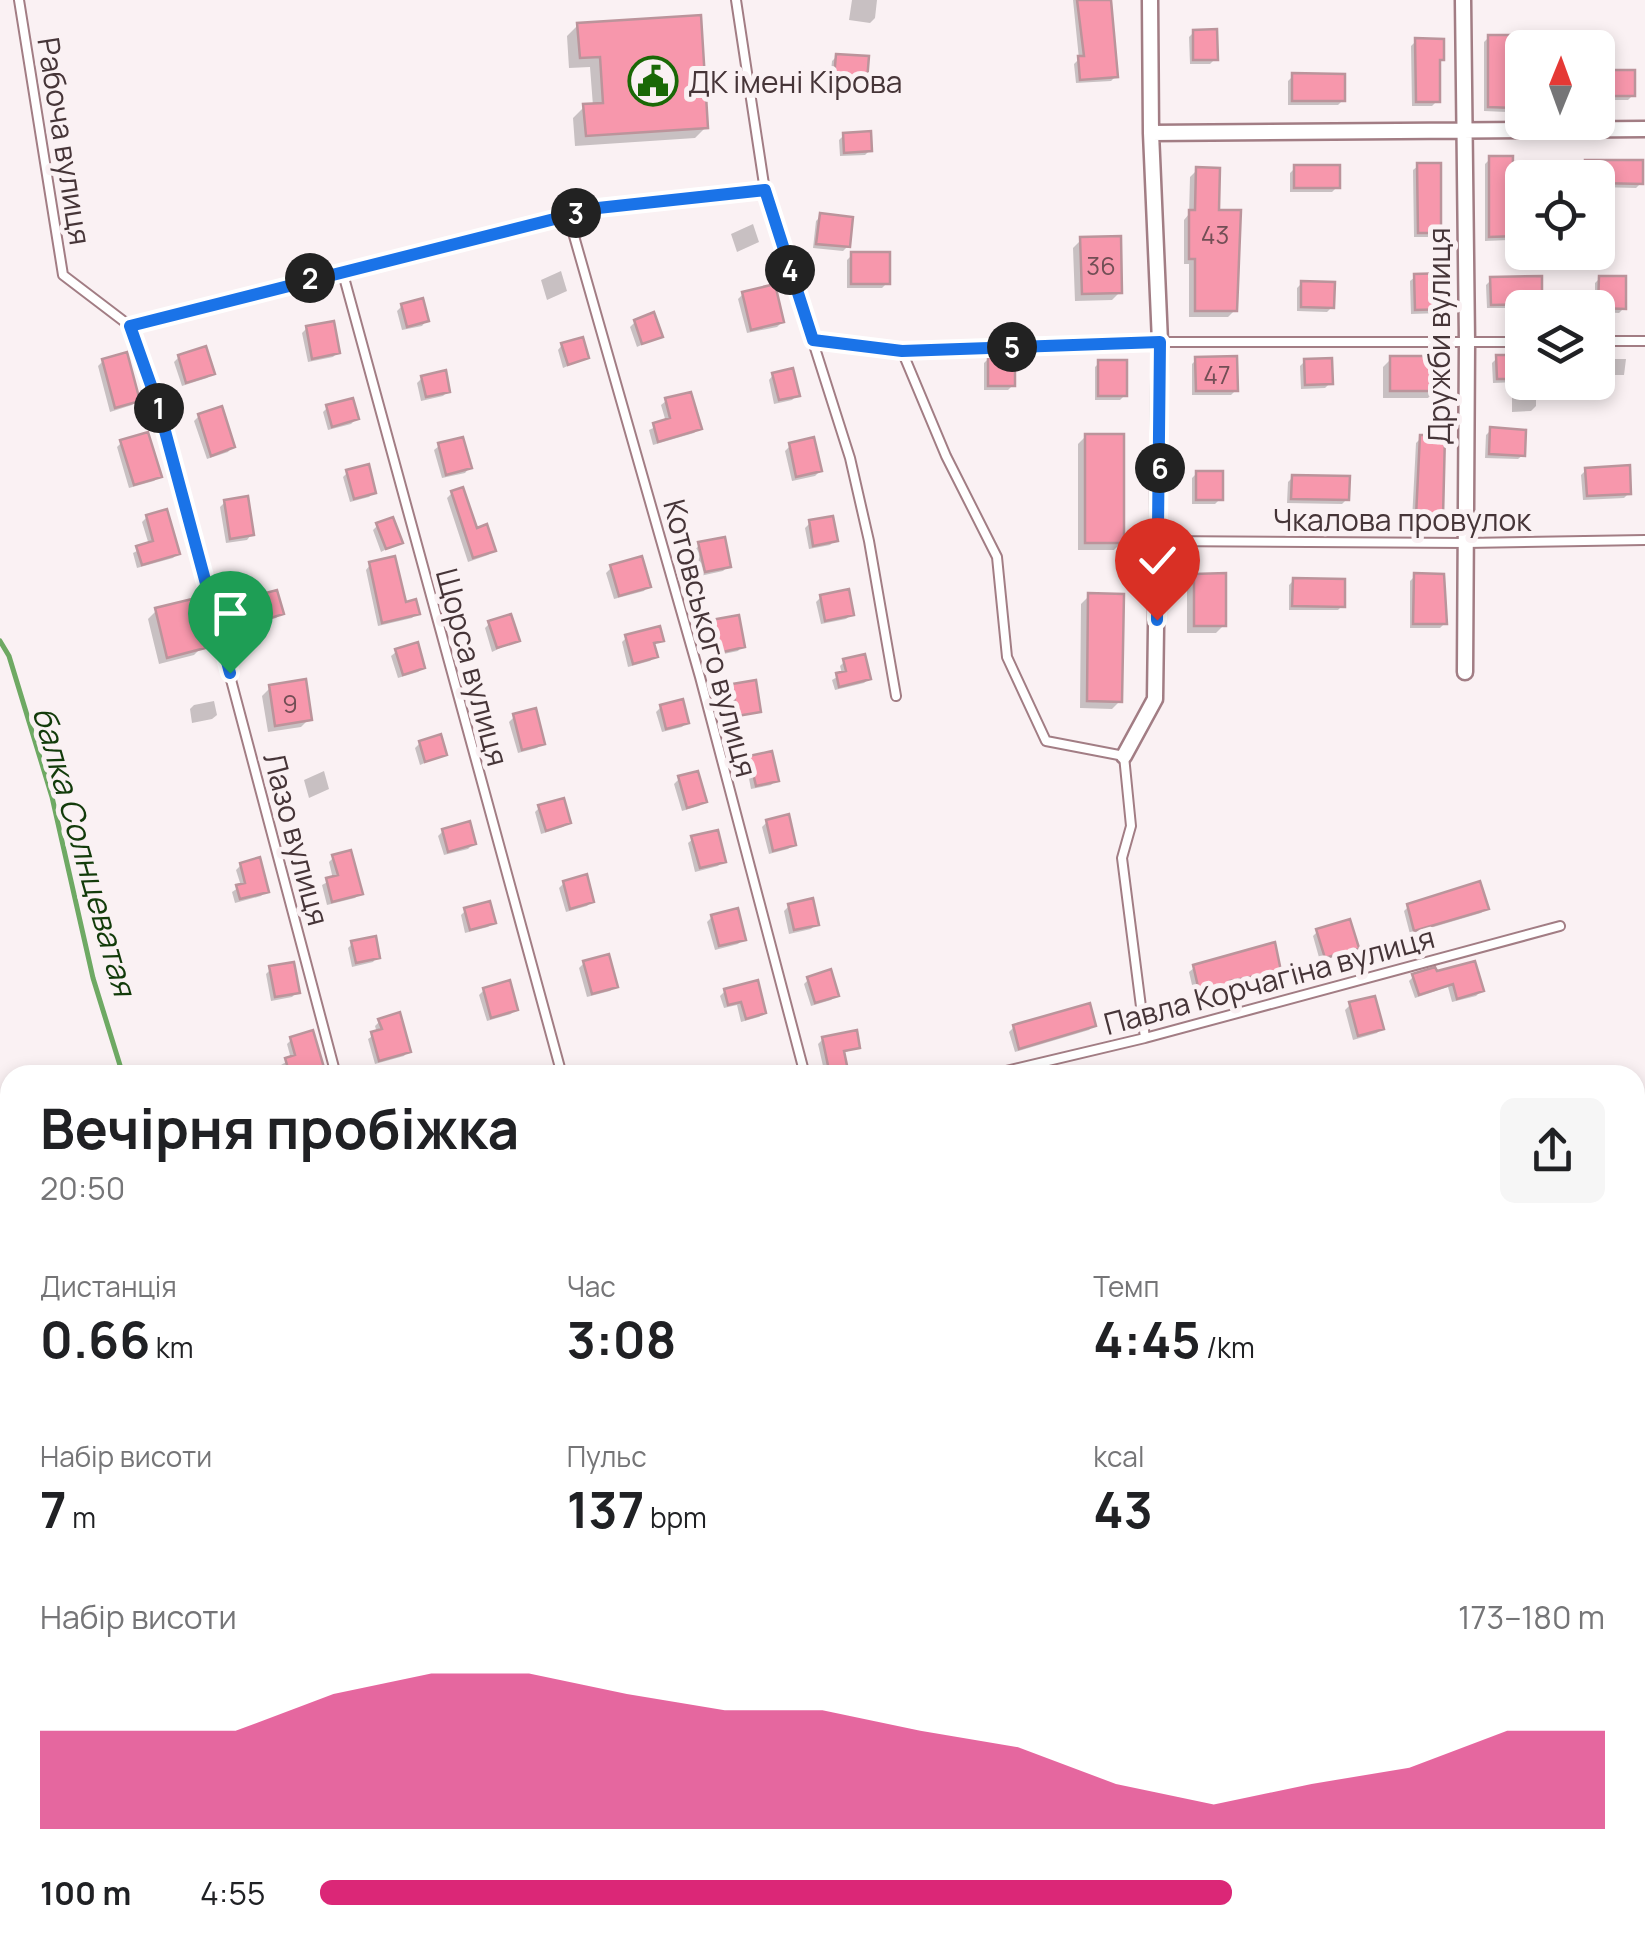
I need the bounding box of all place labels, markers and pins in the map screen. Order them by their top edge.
public building icon: ДК імені Кірова [627,55,679,107]
place label: ДК імені Кірова [688,61,902,102]
pin: 3 [551,188,601,238]
pin: 4 [765,245,815,295]
pin: 2 [285,253,335,303]
pin: 5 [987,322,1037,372]
pin: 1 [134,383,184,433]
pin: 6 [1135,443,1185,493]
pin [1115,518,1200,621]
pin [188,571,273,674]

